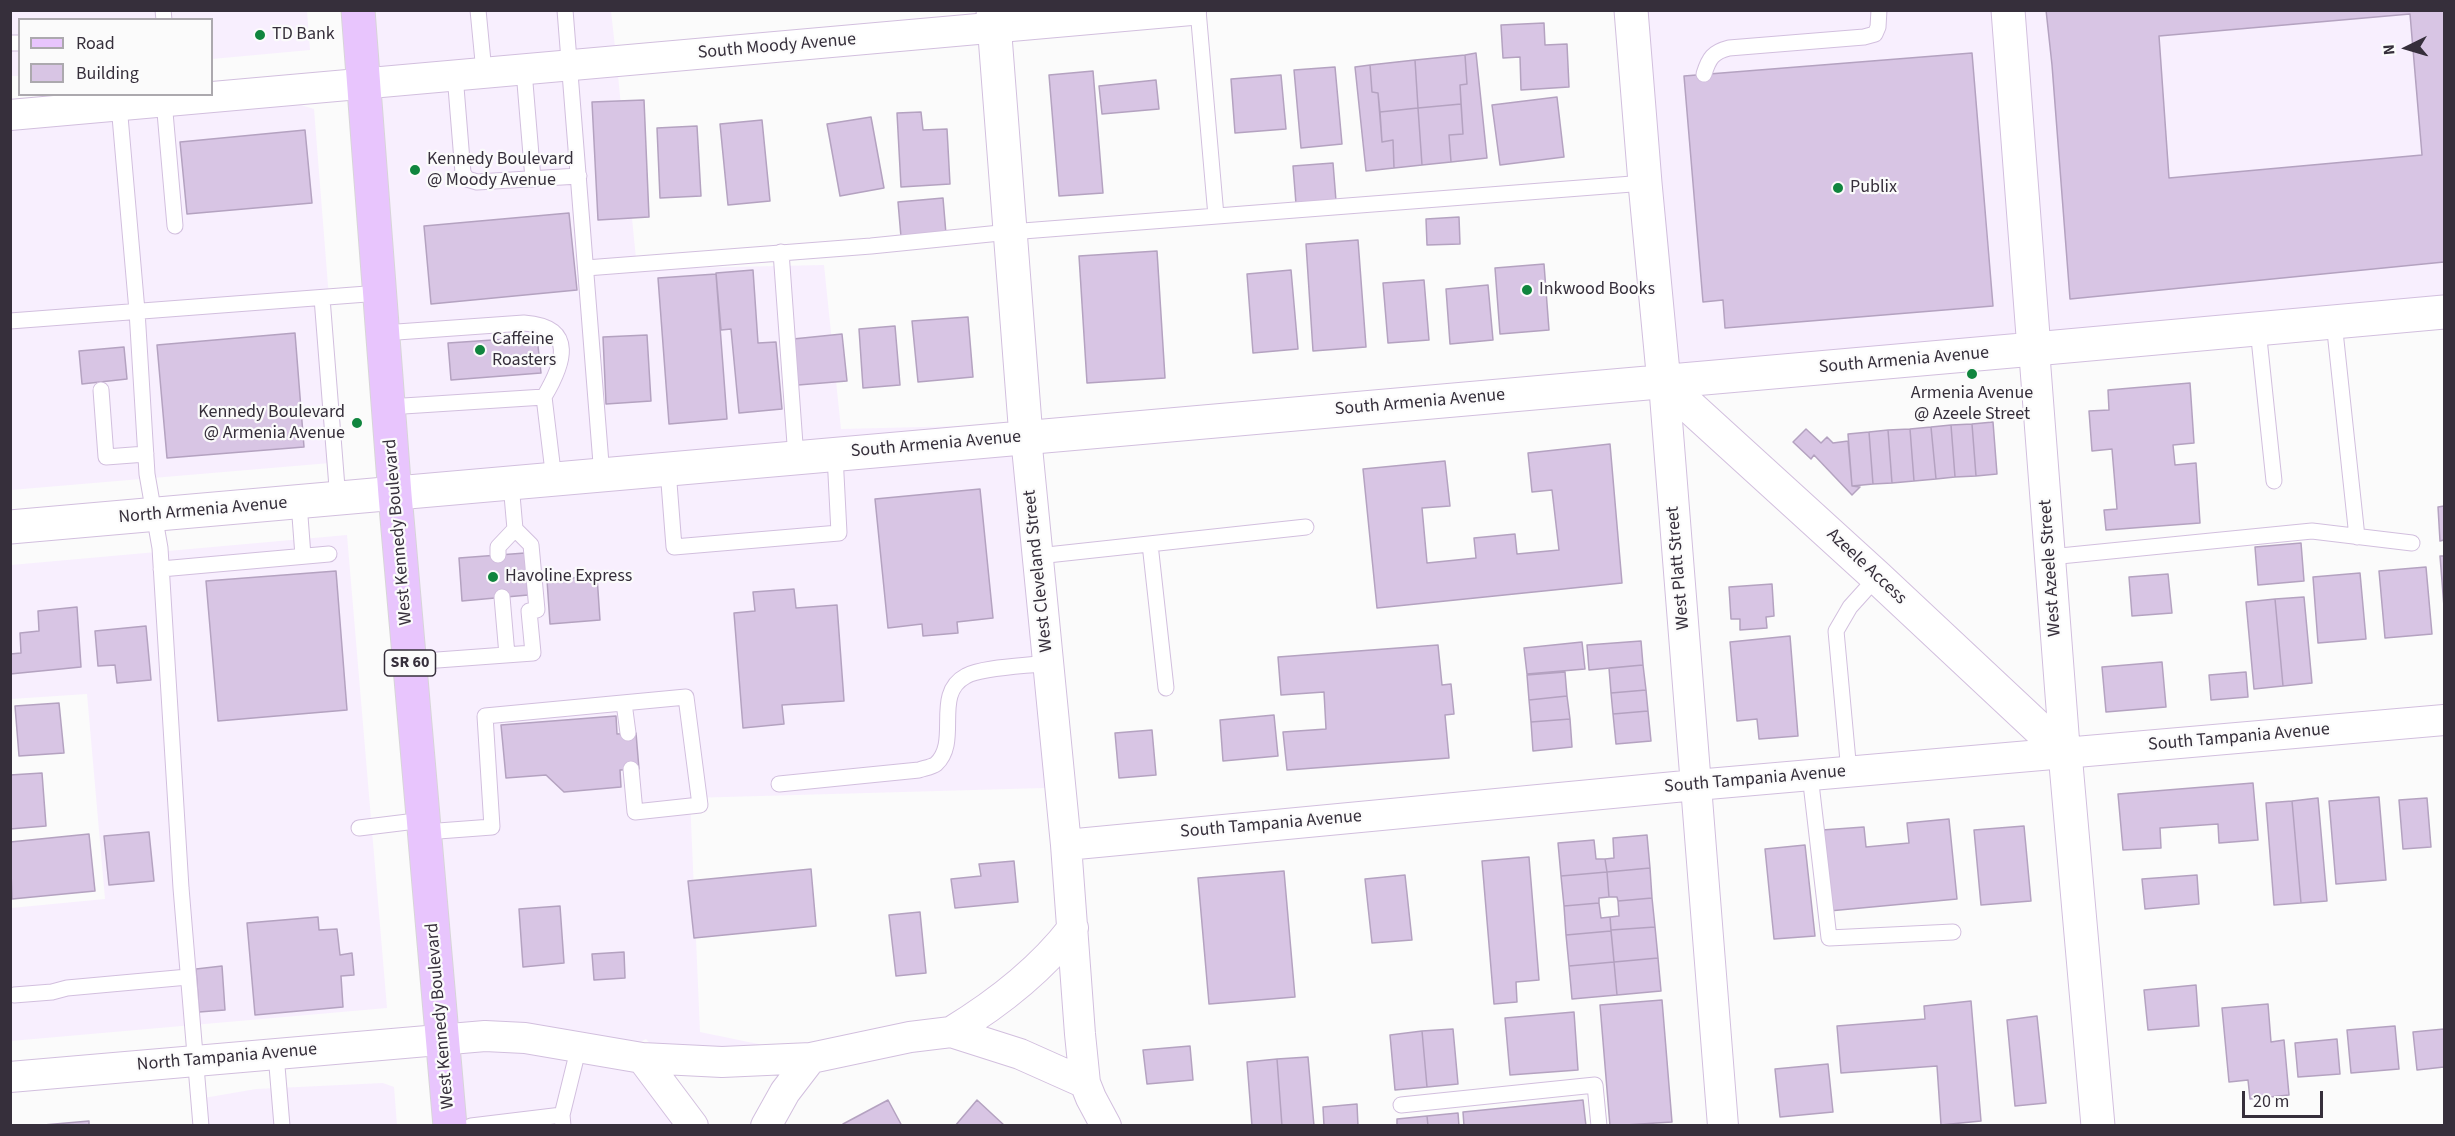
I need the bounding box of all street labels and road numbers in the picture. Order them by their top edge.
street label: South Moody Avenue [697,29,857,65]
street label: South Armenia Avenue [1818,343,1990,379]
street label: South Armenia Avenue [1334,385,1506,421]
street label: South Armenia Avenue [850,427,1022,463]
street label: West Kennedy Boulevard [380,438,418,626]
street label: West Cleveland Street [1020,489,1058,653]
street label: North Armenia Avenue [118,493,288,529]
street label: West Azeele Street [2035,499,2067,637]
street label: West Platt Street [1663,505,1695,631]
street label: Azeele Access [1821,524,1911,610]
road number: SR 60 [384,650,436,676]
street label: South Tampania Avenue [2147,719,2331,757]
street label: South Tampania Avenue [1663,761,1847,799]
street label: South Tampania Avenue [1179,806,1363,844]
street label: West Kennedy Boulevard [422,922,460,1110]
street label: North Tampania Avenue [136,1039,318,1077]

